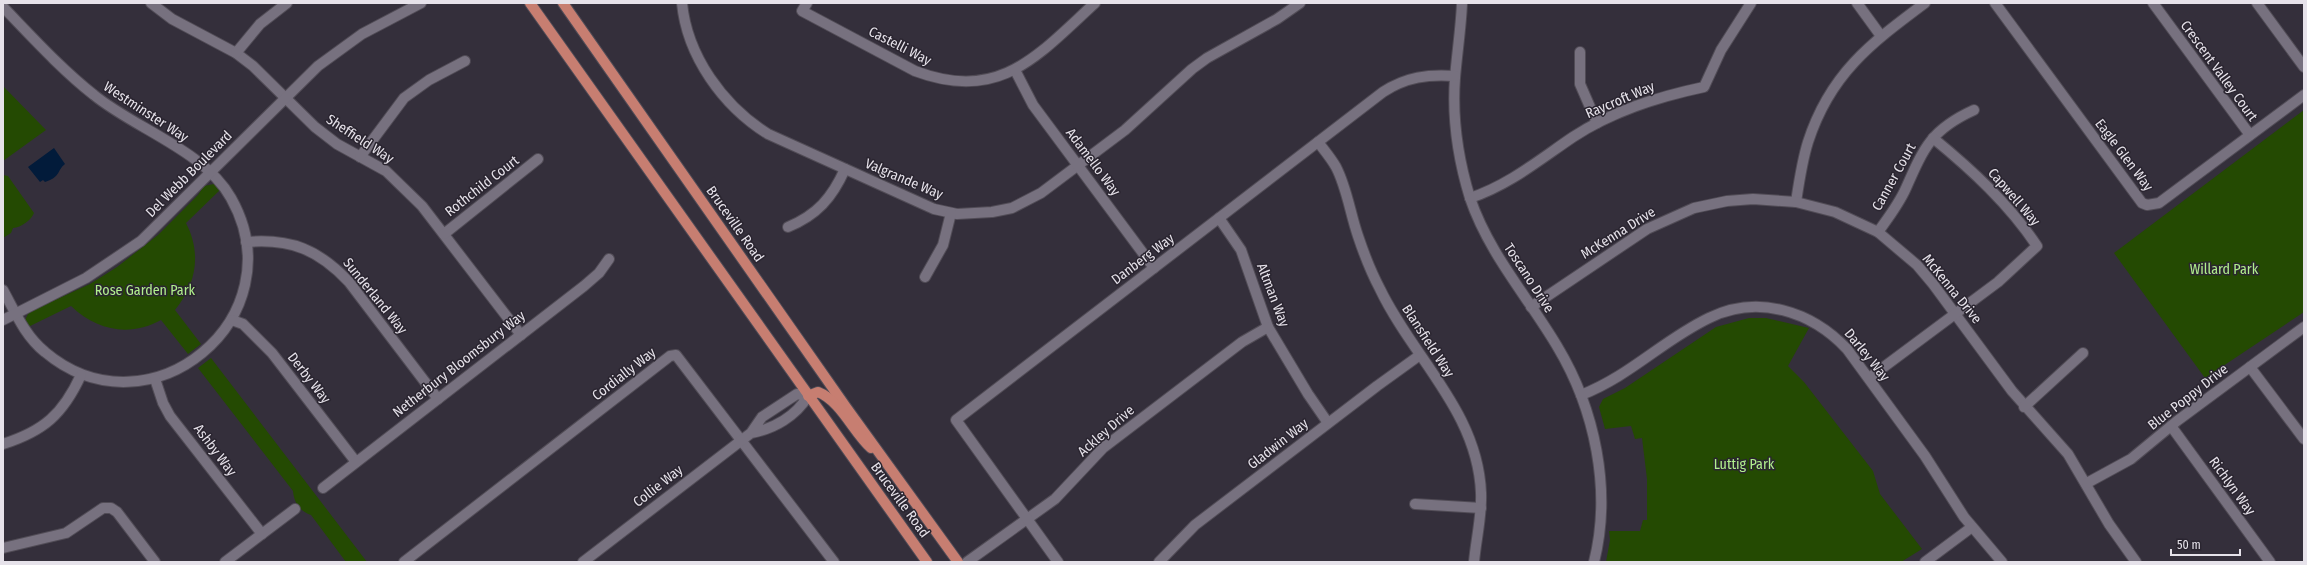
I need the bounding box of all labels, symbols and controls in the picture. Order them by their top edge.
street label: Crescent Valley Court [2177,17,2261,125]
street label: Castelli Way [866,23,935,69]
street label: Westminster Way [100,78,192,146]
street label: Raycroft Way [1583,78,1658,122]
street label: Sheffield Way [323,111,398,168]
street label: Eagle Glen Way [2091,116,2157,195]
street label: Adamello Way [1062,125,1124,200]
street label: Del Webb Boulevard [142,127,236,221]
street label: Canner Court [1868,140,1920,214]
street label: Rothchild Court [442,152,523,220]
street label: Valgrande Way [863,155,946,203]
street label: Capwell Way [1984,165,2044,230]
street label: Bruceville Road [703,183,767,265]
street label: McKenna Drive [1578,203,1658,263]
street label: Danberg Way [1108,229,1178,288]
street label: Toscano Drive [1500,240,1558,316]
street label: McKenna Drive [1919,251,1985,327]
street label: Sunderland Way [339,255,411,338]
street label: Altman Way [1253,261,1293,330]
park label: Willard Park [2190,261,2259,278]
park label: Rose Garden Park [95,282,196,299]
street label: Blansfield Way [1398,302,1458,381]
street label: Netherbury Bloomsbury Way [389,307,529,421]
street label: Darley Way [1841,325,1894,385]
street label: Cordially Way [589,343,660,404]
street label: Derby Way [284,349,335,407]
street label: Blue Poppy Drive [2144,360,2232,434]
street label: Ackley Drive [1074,402,1138,460]
street label: Gladwin Way [1244,415,1312,473]
street label: Ashby Way [190,421,240,480]
street label: Richlyn Way [2205,454,2259,519]
park label: Luttig Park [1714,456,1775,473]
street label: Bruceville Road [867,459,933,541]
street label: Collie Way [630,461,687,511]
scale bar [2171,531,2240,557]
text: 50 m [2177,538,2201,552]

